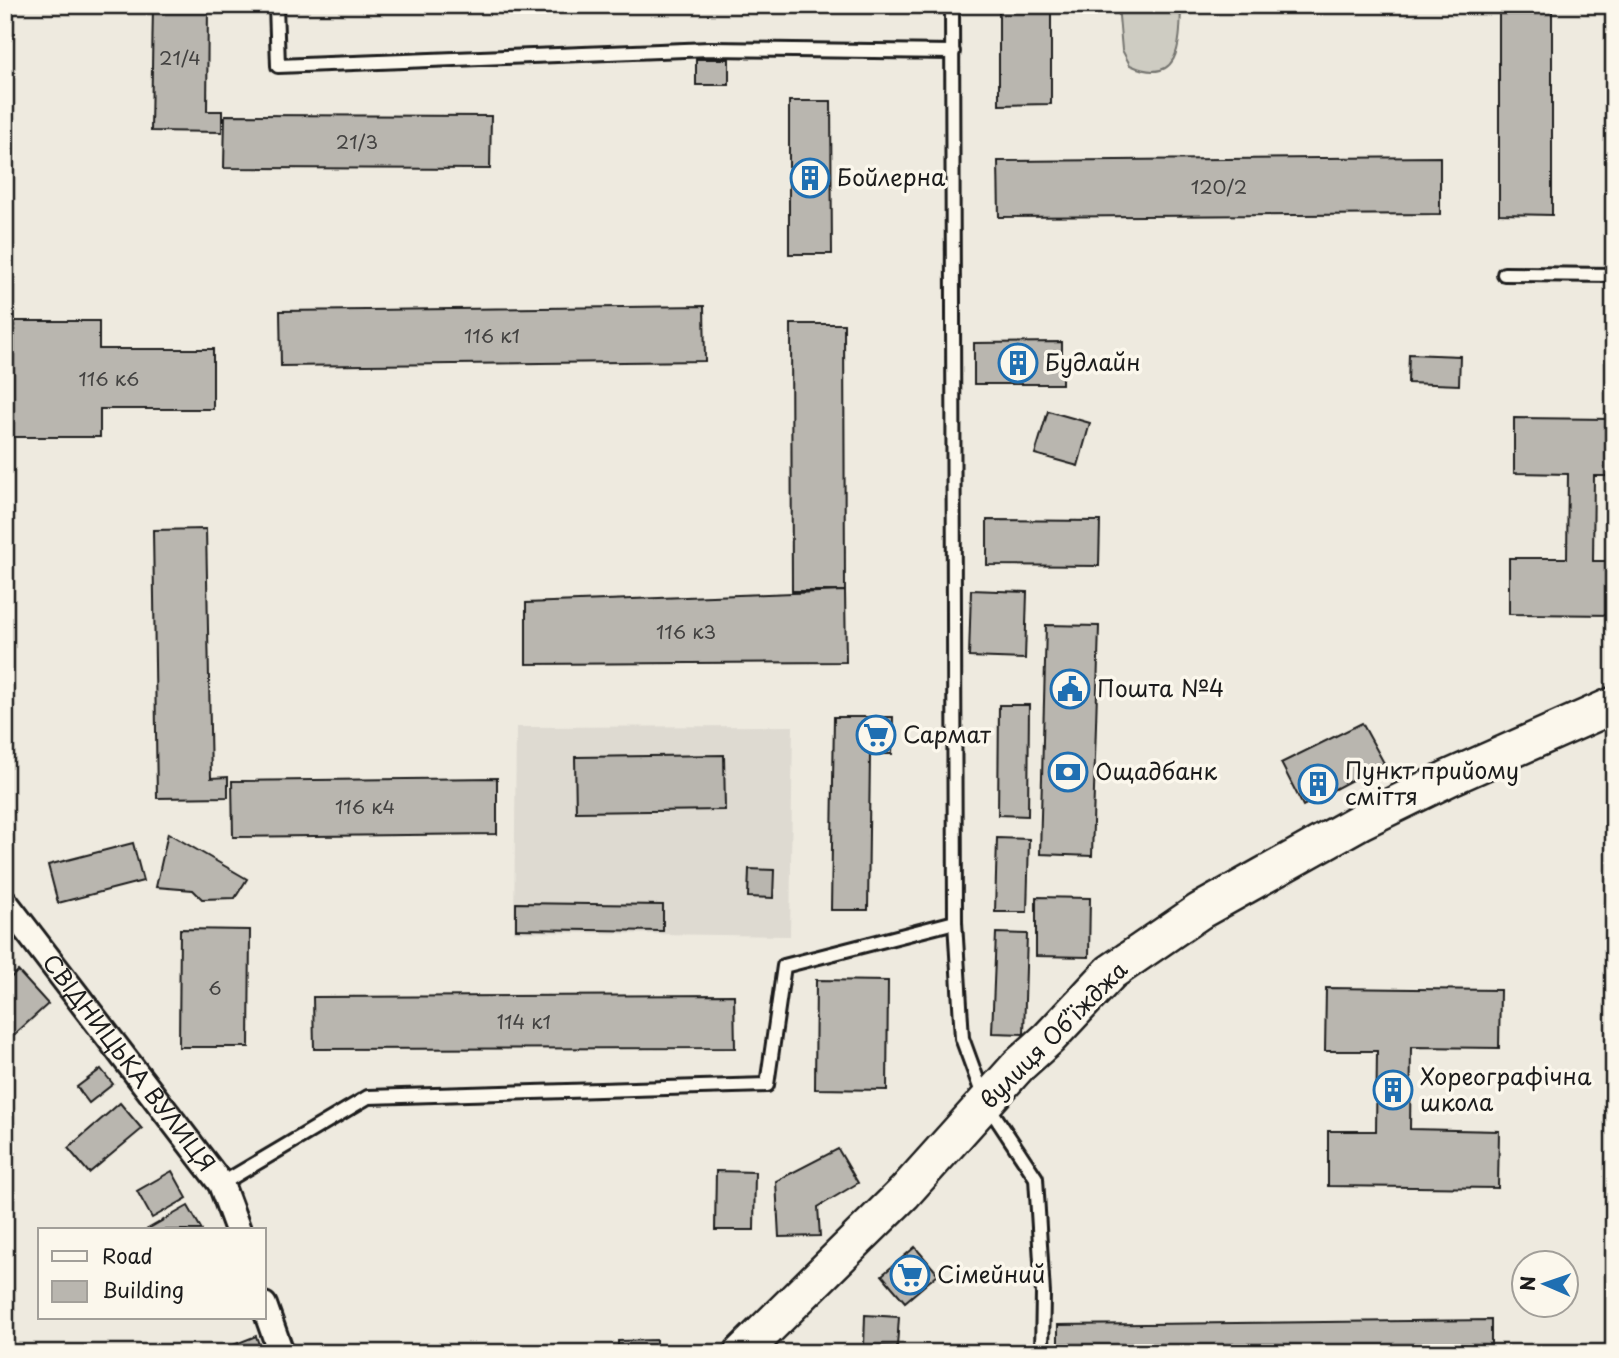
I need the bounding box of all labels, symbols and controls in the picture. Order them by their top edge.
house number: 21/4 [159,43,201,71]
house number: 21/3 [336,127,378,155]
building icon: Бойлерна [789,157,831,199]
place label: Бойлерна [837,159,946,194]
house number: 120/2 [1191,172,1247,200]
house number: 116 к1 [464,321,520,349]
building icon: Будлайн [997,342,1039,384]
place label: Будлайн [1045,344,1141,379]
house number: 116 к6 [79,364,139,392]
house number: 116 к3 [656,617,716,645]
public building icon: Пошта №4 [1049,668,1091,710]
place label: Пошта №4 [1097,670,1224,705]
supermarket icon: Сармат [855,714,897,756]
place label: Сармат [903,716,992,751]
bank icon: Ощадбанк [1047,751,1089,793]
place label: Пункт прийому сміття [1345,752,1519,813]
place label: Ощадбанк [1095,753,1218,788]
building icon: Пункт прийому сміття [1297,763,1339,805]
house number: 116 к4 [335,792,395,820]
street label: СВІДНИЦЬКА ВУЛИЦЯ [35,946,224,1179]
street label: вулиця Обʼїжджа [971,952,1135,1116]
house number: 6 [208,973,222,1001]
house number: 114 к1 [497,1007,551,1035]
place label: Хореографічна школа [1420,1058,1592,1119]
building icon: Хореографічна школа [1372,1069,1414,1111]
legend [38,1228,266,1320]
text: Road [102,1239,153,1271]
north arrow [1510,1250,1580,1320]
supermarket icon: Сімейний [889,1254,931,1296]
place label: Сімейний [937,1256,1045,1291]
text: Building [102,1273,184,1305]
text: N [1513,1275,1541,1291]

